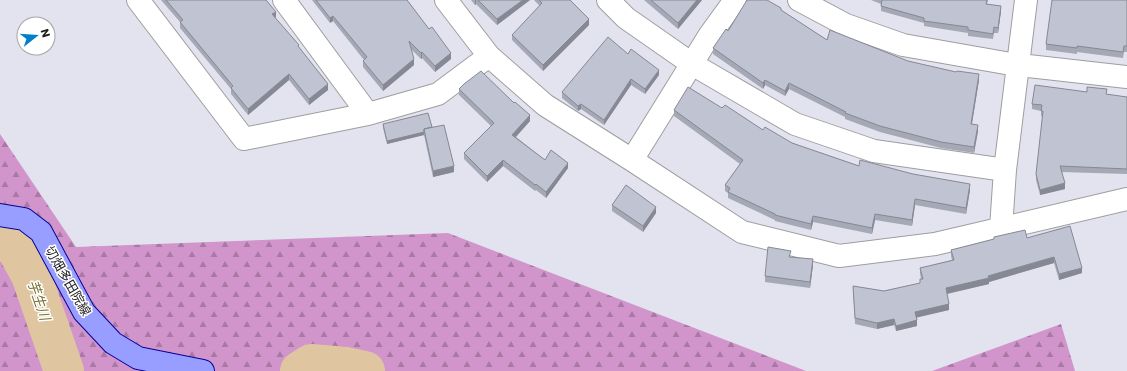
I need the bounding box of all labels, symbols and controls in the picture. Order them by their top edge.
north arrow [16,16,56,56]
text: N [37,27,54,39]
street label: 切畑多田院線 [40,242,96,320]
water label: 芋生川 [23,277,56,325]

